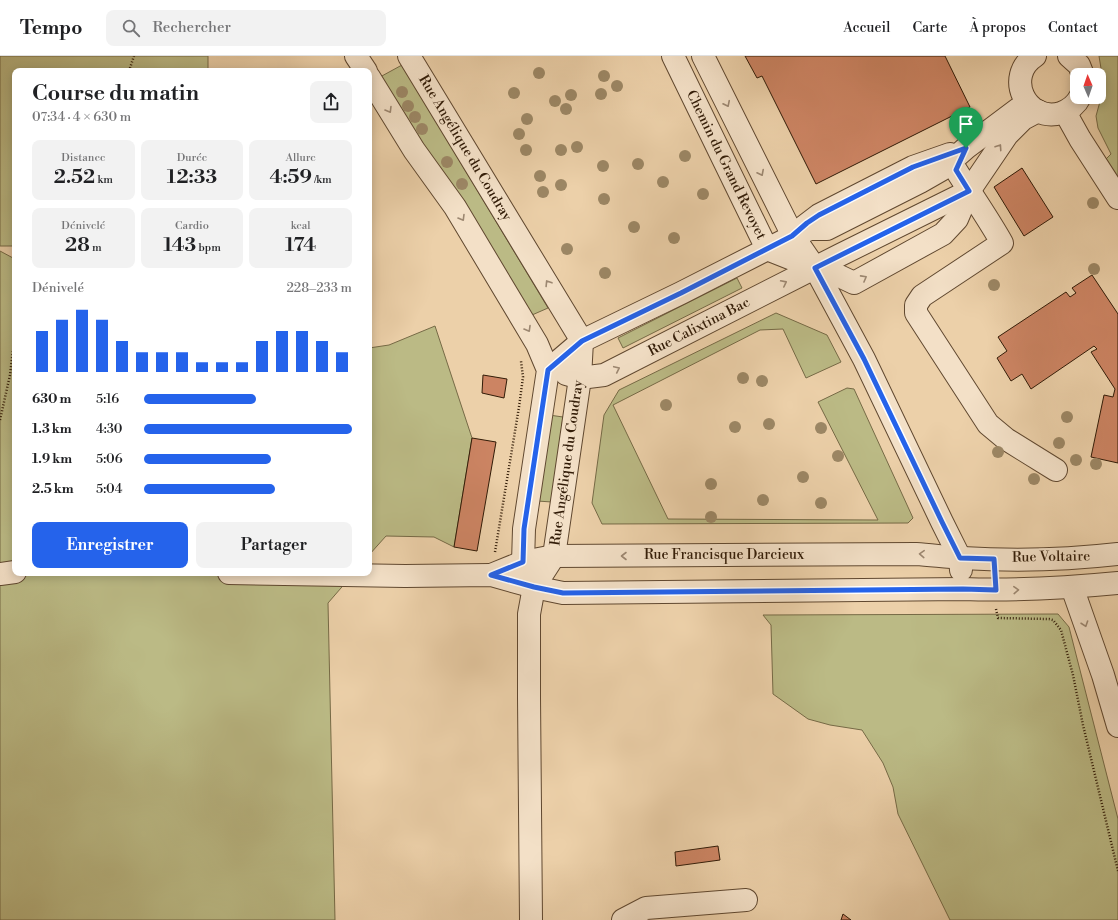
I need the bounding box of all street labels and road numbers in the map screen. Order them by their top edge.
street label: Rue Angélique du Coudray [414,72,516,224]
street label: Chemin du Grand Revoyet [682,87,770,243]
street label: Rue Calixtina Bac [645,294,753,360]
street label: Rue Angélique du Coudray [546,379,588,547]
street label: Rue Francisque Darcieux [644,546,805,564]
street label: Rue Voltaire [1012,547,1090,567]

